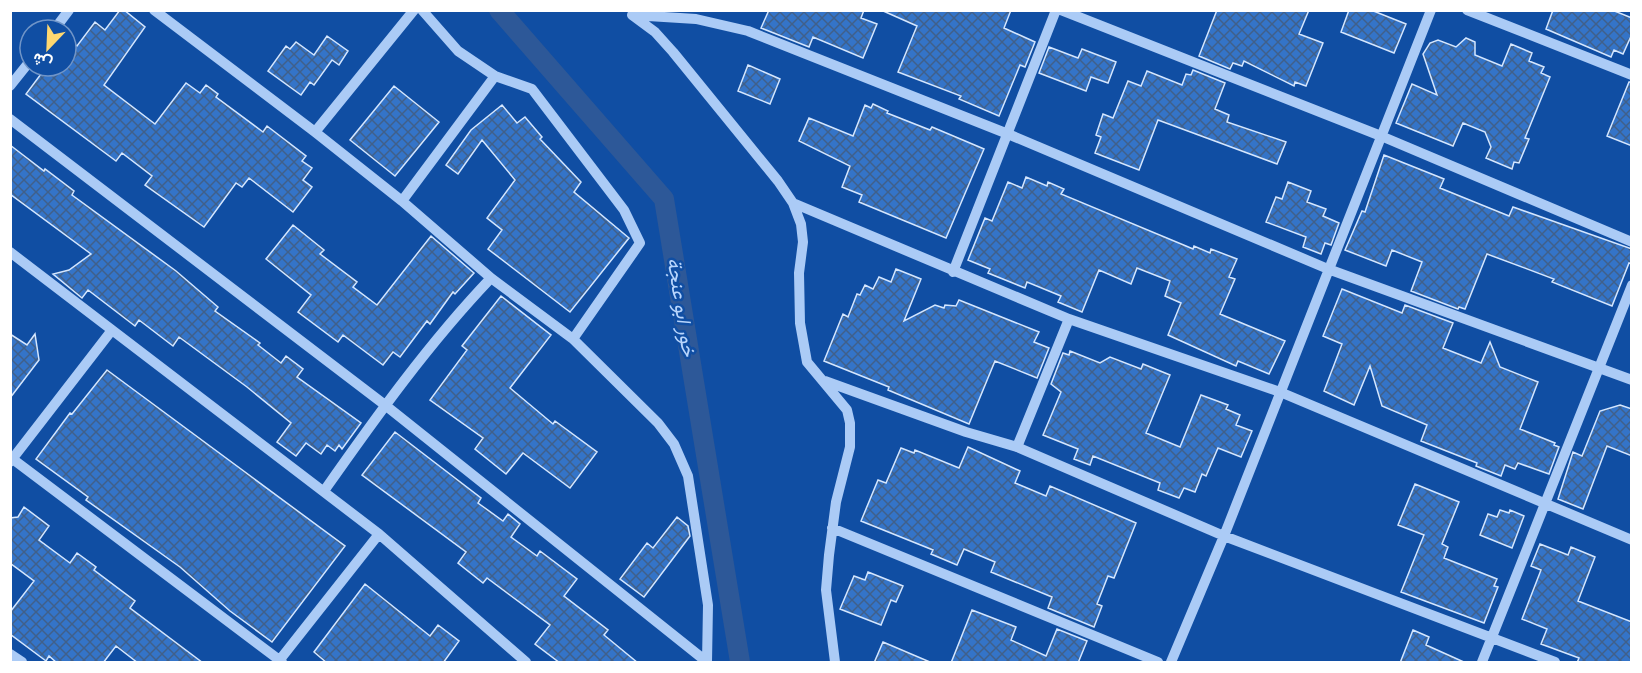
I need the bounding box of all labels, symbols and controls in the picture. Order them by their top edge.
north arrow [18,18,78,78]
text: ش [30,49,55,74]
water label: خور ابو عنجة [661,256,702,359]

